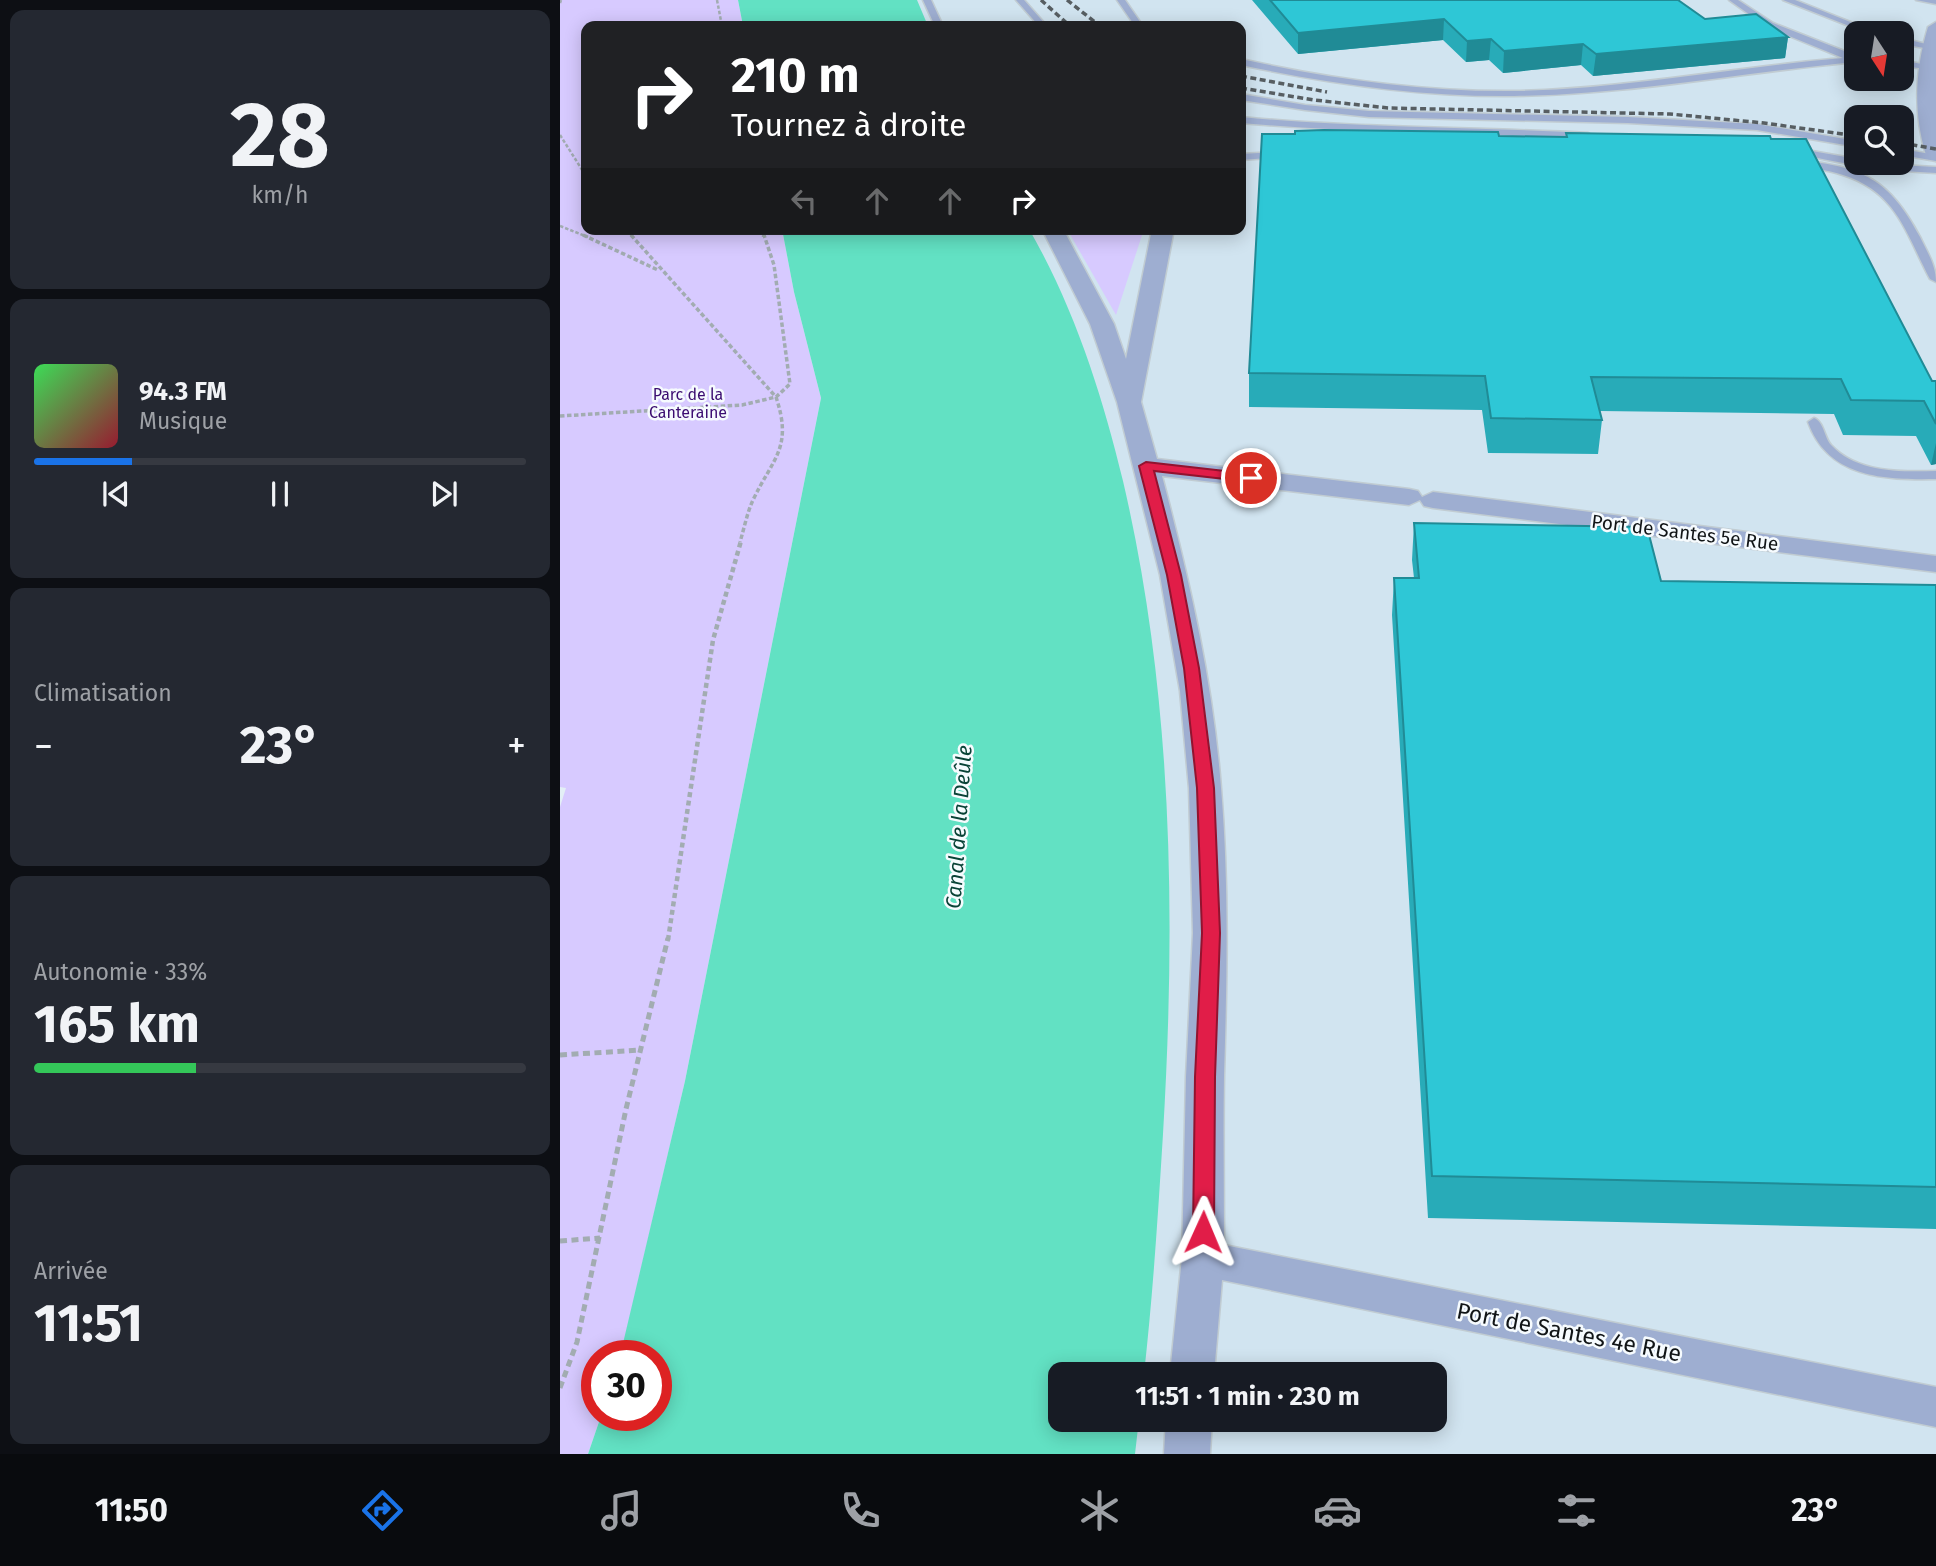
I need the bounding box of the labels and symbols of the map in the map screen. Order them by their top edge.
north arrow [1844,21,1914,91]
park label: Parc de la Canteraine [649,385,727,422]
pin [1221,448,1281,508]
street label: Port de Santes 5e Rue [1590,510,1780,555]
water label: Canal de la Deûle [940,744,978,910]
position arrow [1166,1195,1240,1269]
street label: Port de Santes 4e Rue [1454,1296,1684,1368]
speed limit sign: 30 [581,1340,672,1431]

